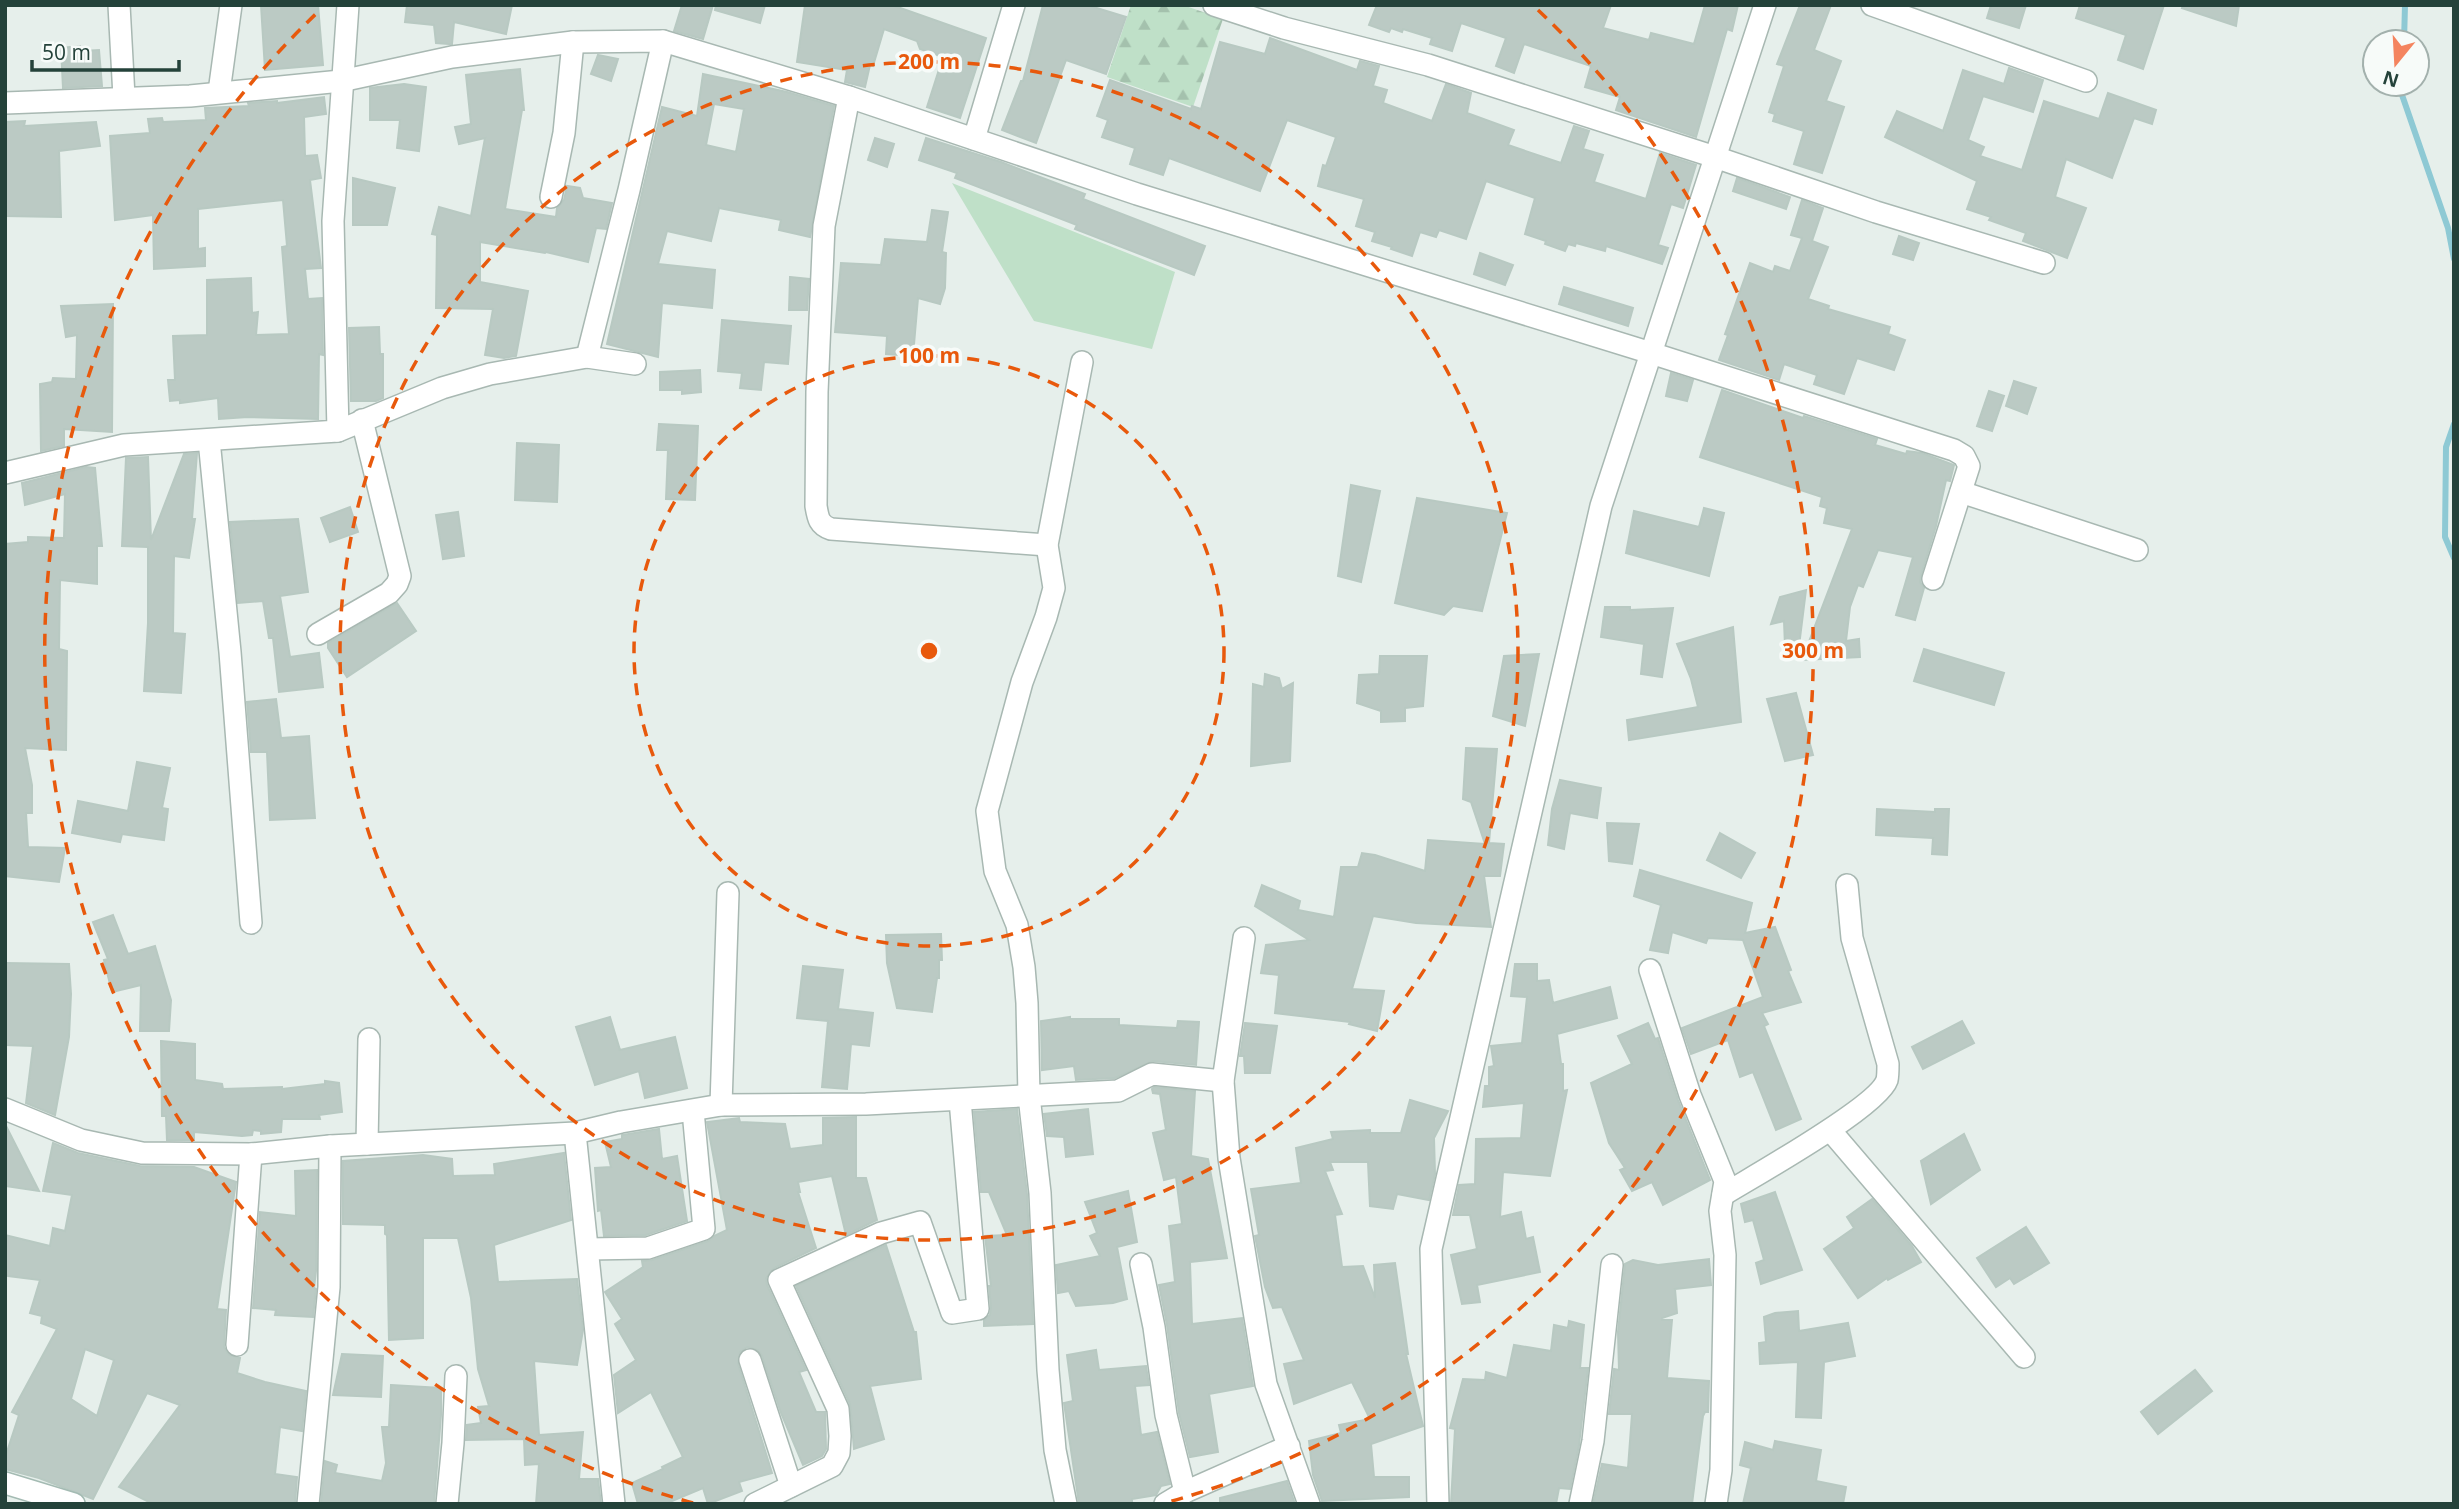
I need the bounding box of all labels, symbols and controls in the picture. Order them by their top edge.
scale bar [32,28,178,72]
north arrow [2361,28,2431,98]
text: 50 m [42,38,91,66]
text: 200 m [898,47,960,75]
text: N [2379,64,2402,94]
text: 100 m [898,341,960,369]
text: 300 m [1782,636,1844,664]
centre of rings [917,639,941,663]

